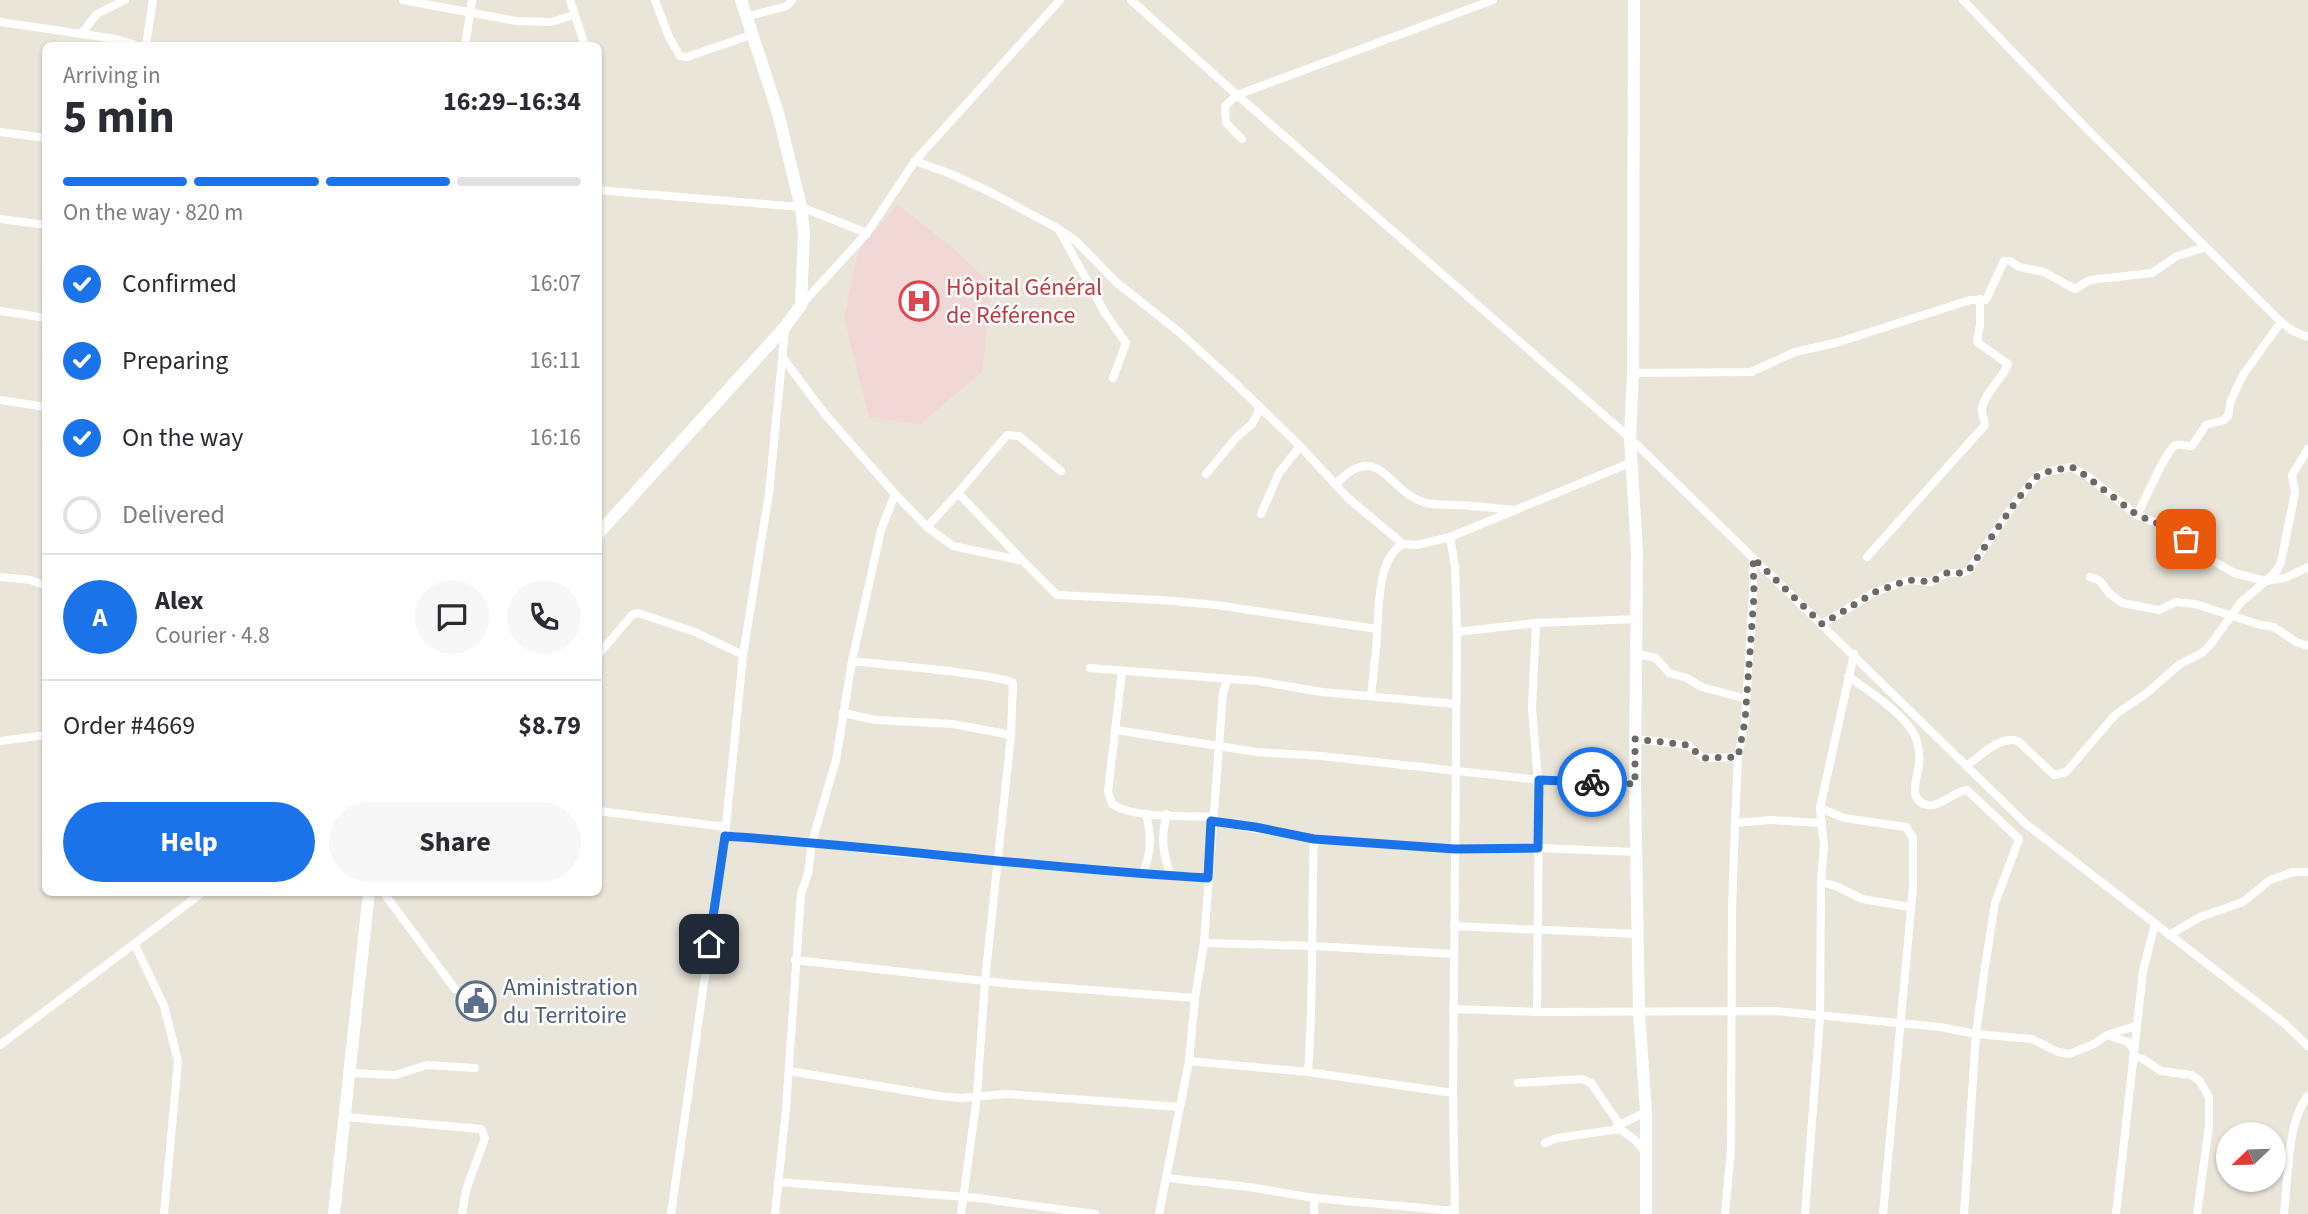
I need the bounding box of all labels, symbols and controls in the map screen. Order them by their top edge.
text: Arriving in [63,59,161,92]
text: 16:29–16:34 [443,83,581,120]
text: 5 min [63,85,175,150]
text: On the way · 820 m [63,196,243,229]
icon: check [63,265,101,303]
text: Confirmed [122,265,237,302]
text: 16:07 [530,267,581,300]
place label: Hôpital Général de Référence [946,270,1102,333]
hospital icon: Hôpital Général de Référence [898,280,940,322]
icon: check [63,342,101,380]
text: Preparing [122,342,228,379]
text: 16:11 [530,344,581,377]
icon: check [63,419,101,457]
text: On the way [122,419,243,456]
text: 16:16 [530,421,581,454]
text: Delivered [122,496,225,533]
pin [2156,509,2216,569]
icon: bag [2167,520,2205,558]
button: chat [415,580,489,654]
button: phone [507,580,581,654]
text: Alex [155,582,204,619]
text: A [93,599,107,636]
text: Courier · 4.8 [155,619,270,652]
text: Order #4669 [63,707,195,744]
text: $8.79 [518,707,581,744]
courier [1557,747,1627,817]
icon: bike [1573,763,1611,801]
button: Help [63,802,315,882]
button: Share [329,802,581,882]
pin [679,914,739,974]
icon: home [690,925,728,963]
place label: Aministration du Territoire [503,970,638,1033]
public building icon: Aministration du Territoire [455,980,497,1022]
north arrow [2216,1122,2286,1192]
map controls [2216,1122,2286,1192]

